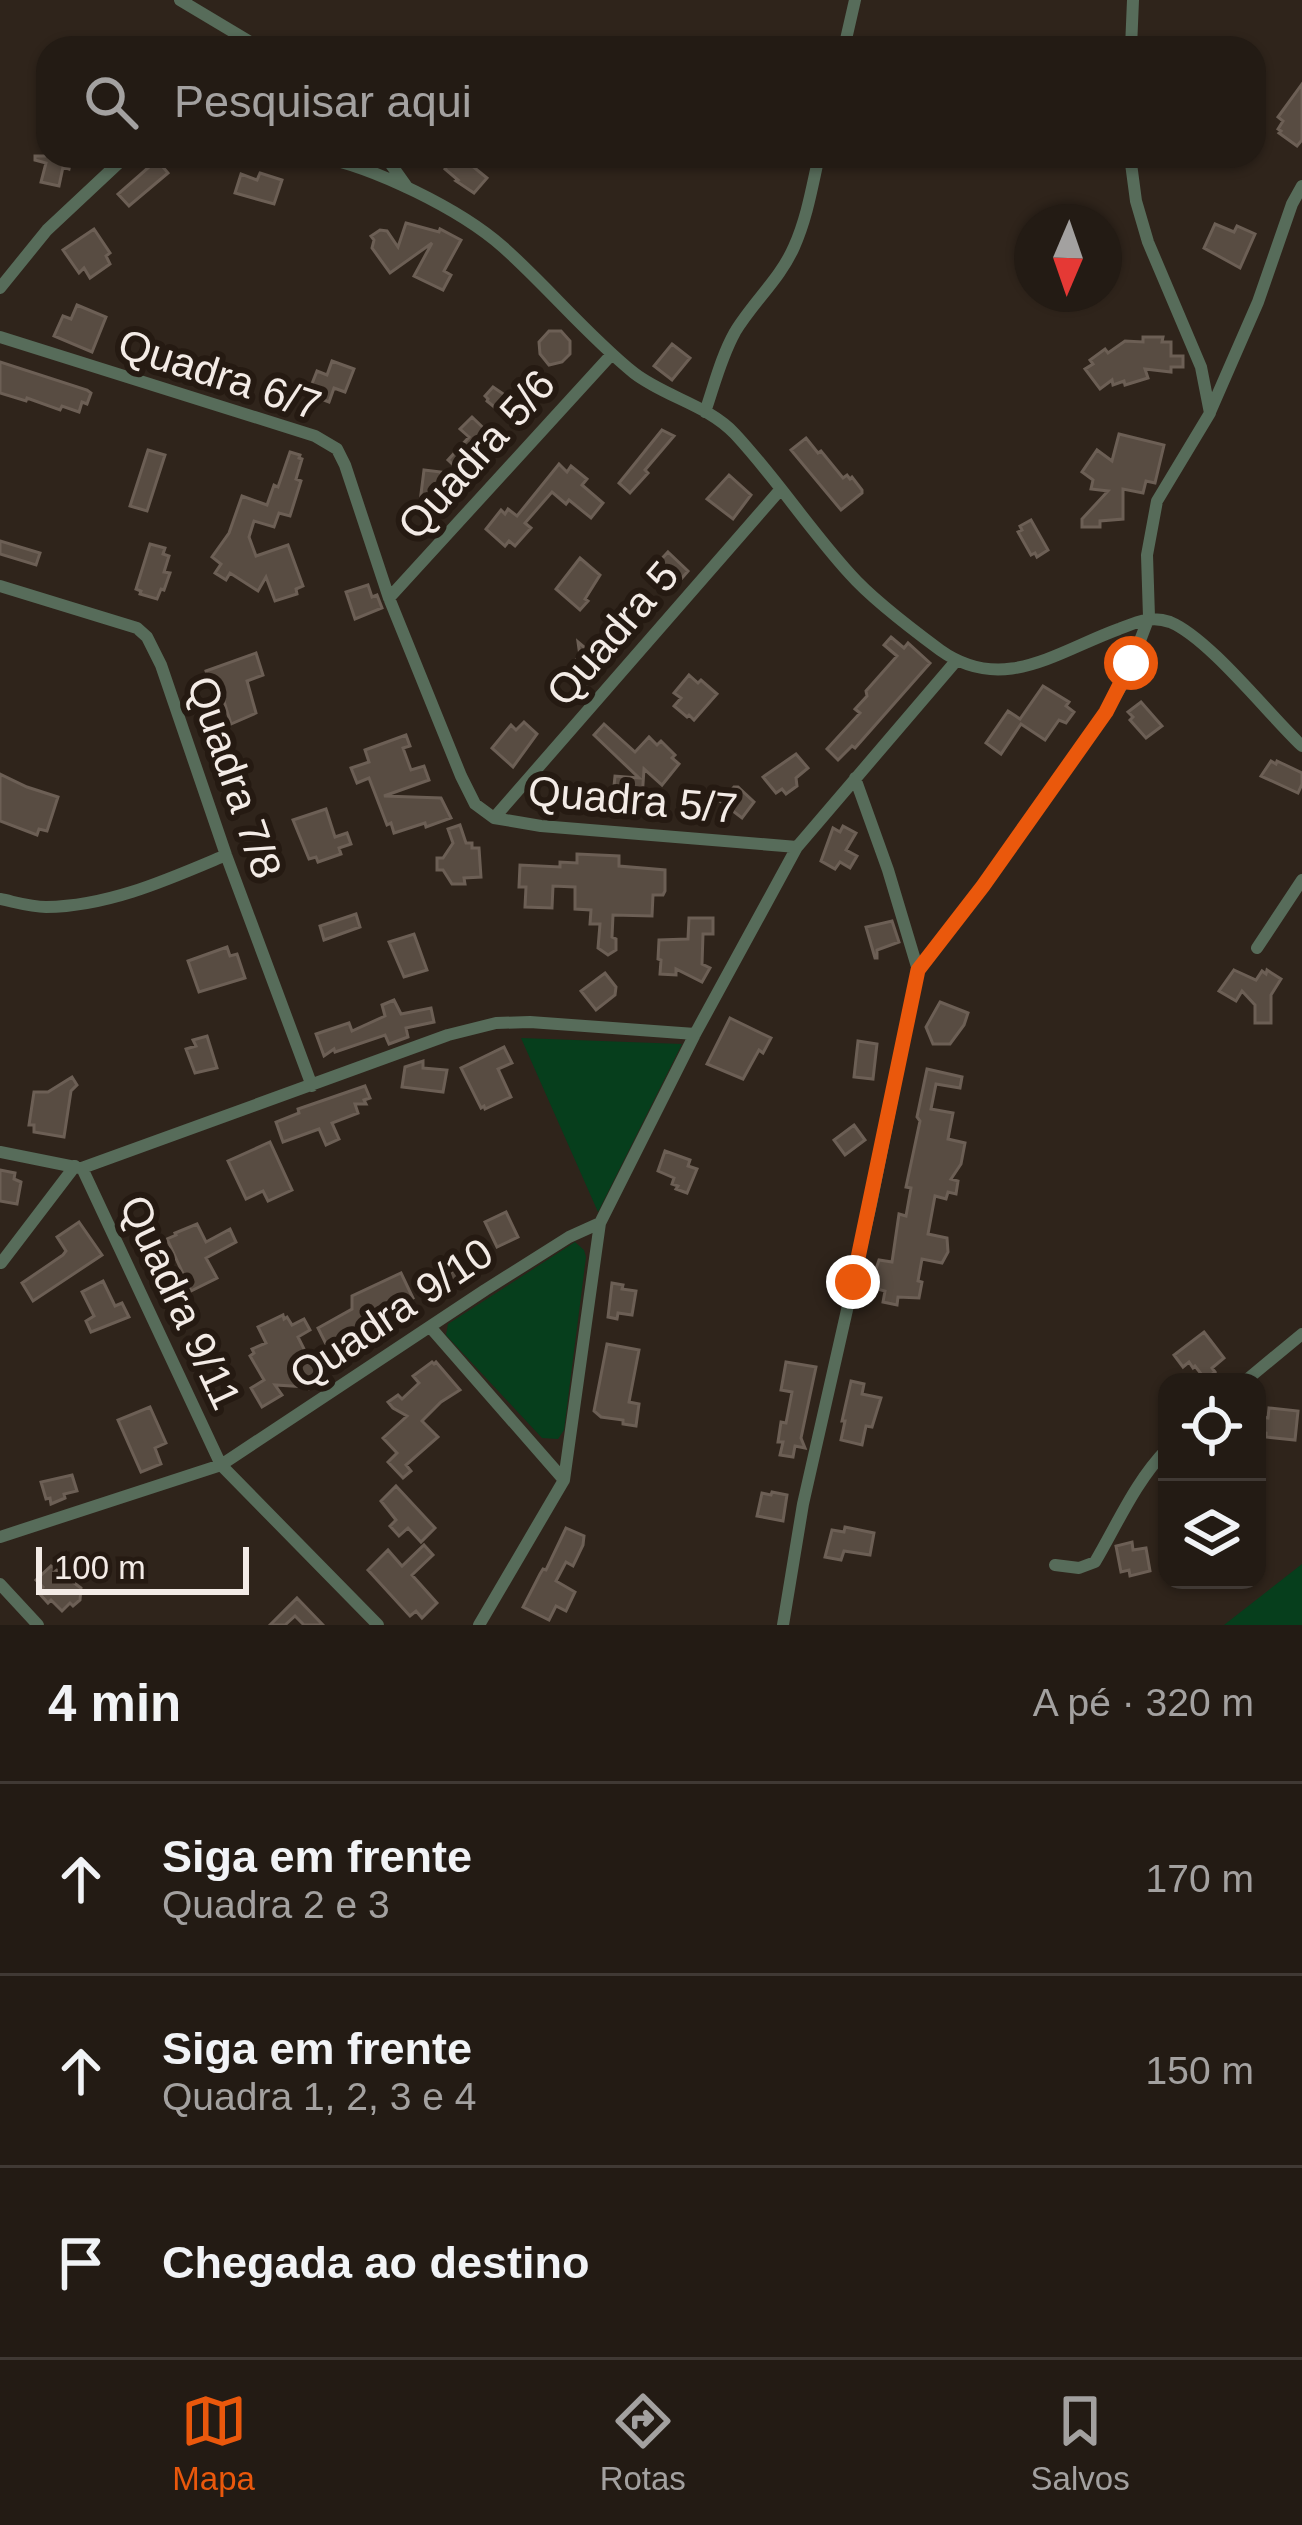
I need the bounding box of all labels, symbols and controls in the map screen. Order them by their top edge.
search box [36,36,1266,168]
icon: search [78,69,144,135]
text: Pesquisar aqui [174,76,472,127]
north arrow [1014,204,1122,312]
street label: Quadra 6/7 [113,320,327,429]
street label: Quadra 5/6 [389,361,564,548]
street label: Quadra 5 [537,552,688,715]
route start [1104,636,1158,690]
street label: Quadra 7/8 [178,670,291,884]
street label: Quadra 5/7 [526,767,740,832]
street label: Quadra 9/11 [111,1188,251,1417]
street label: Quadra 9/10 [281,1229,501,1398]
route end [826,1255,880,1309]
map controls [1158,1373,1266,1589]
button: locate [1158,1373,1266,1481]
button: layers [1158,1481,1266,1589]
scale bar [36,1541,249,1594]
text: 100 m [54,1549,146,1586]
text: 4 min [48,1675,181,1732]
text: A pé · 320 m [1033,1681,1254,1724]
text: Siga em frente [162,1831,472,1882]
icon: ahead [48,1846,114,1912]
text: 170 m [1146,1857,1254,1900]
text: Quadra 2 e 3 [162,1883,390,1926]
text: Siga em frente [162,2023,472,2074]
icon: ahead [48,2038,114,2104]
text: 150 m [1146,2049,1254,2092]
text: Quadra 1, 2, 3 e 4 [162,2075,476,2118]
icon: arrive [48,2230,114,2296]
text: Chegada ao destino [162,2237,590,2288]
tab: Mapa [172,2388,255,2498]
tab: Rotas [600,2388,686,2498]
tab: Salvos [1031,2388,1130,2498]

